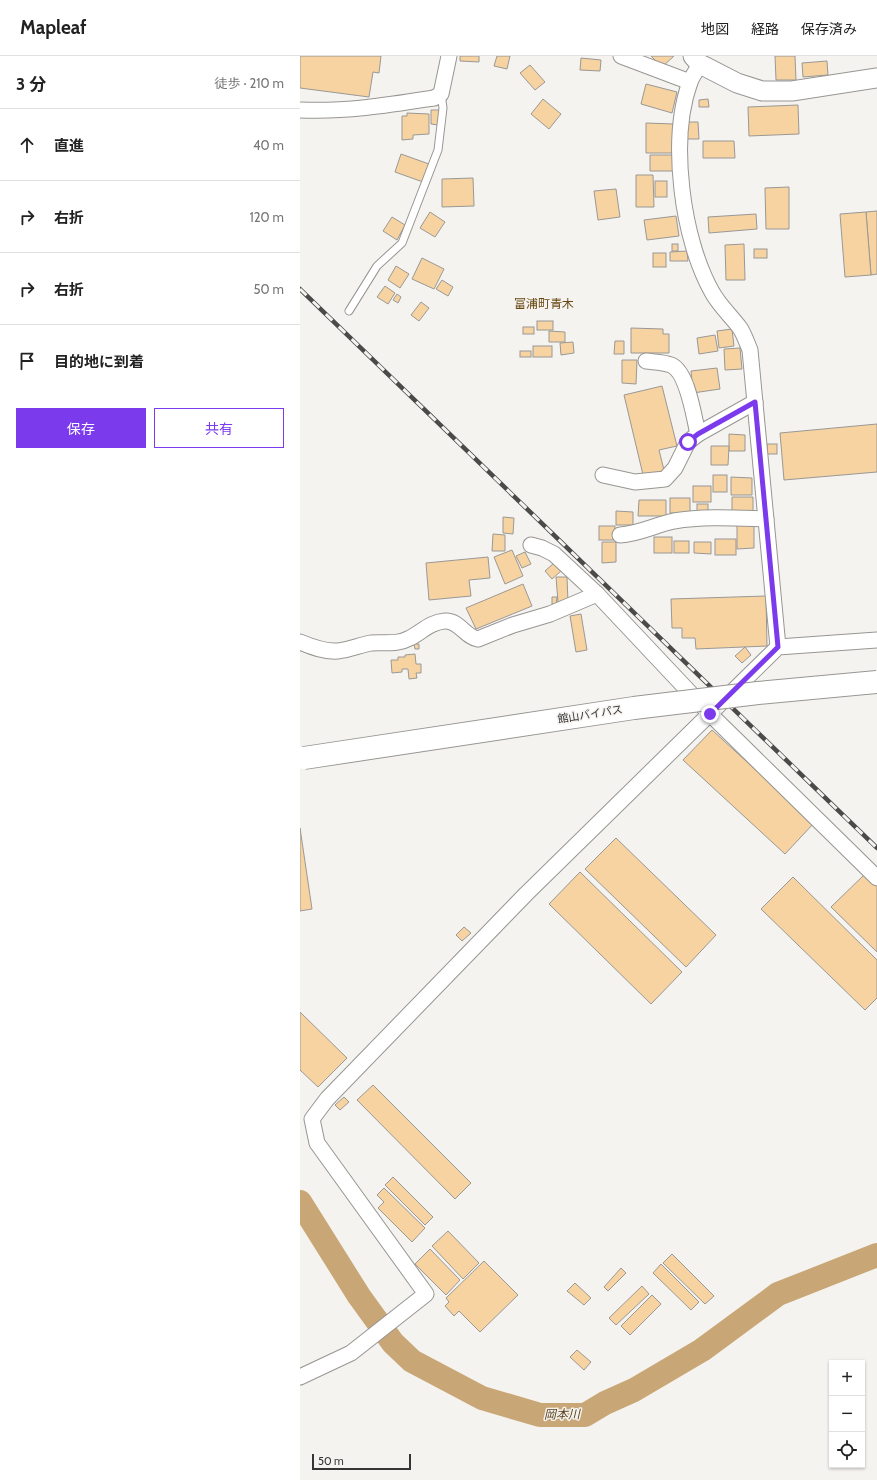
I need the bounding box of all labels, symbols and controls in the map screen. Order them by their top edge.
text: Mapleaf [20,16,87,39]
text: 地図 [701,20,729,38]
text: 経路 [751,20,779,38]
text: 保存済み [801,20,857,38]
text: 3 分 [16,74,46,94]
text: 徒歩 · 210 m [215,75,284,91]
icon: ahead [16,134,38,156]
text: 直進 [54,137,84,155]
text: 40 m [253,137,284,153]
icon: right [16,206,38,228]
text: 右折 [54,209,84,227]
text: 120 m [250,209,284,225]
icon: right [16,278,38,300]
text: 右折 [54,281,84,299]
text: 50 m [254,281,284,297]
district label: 富浦町青木 [514,296,574,311]
icon: arrive [16,350,38,372]
text: 目的地に到着 [54,353,144,371]
button: 保存 [16,408,146,448]
button: 共有 [154,408,284,448]
route start [679,433,697,451]
street label: 館山バイパス [556,702,624,726]
route end [701,705,719,723]
map controls [829,1360,865,1468]
button: + [829,1360,865,1396]
button: − [829,1396,865,1432]
water label: 岡本川 [544,1406,582,1422]
button: locate [829,1432,865,1468]
scale bar [312,1452,411,1471]
text: 50 m [318,1454,344,1468]

